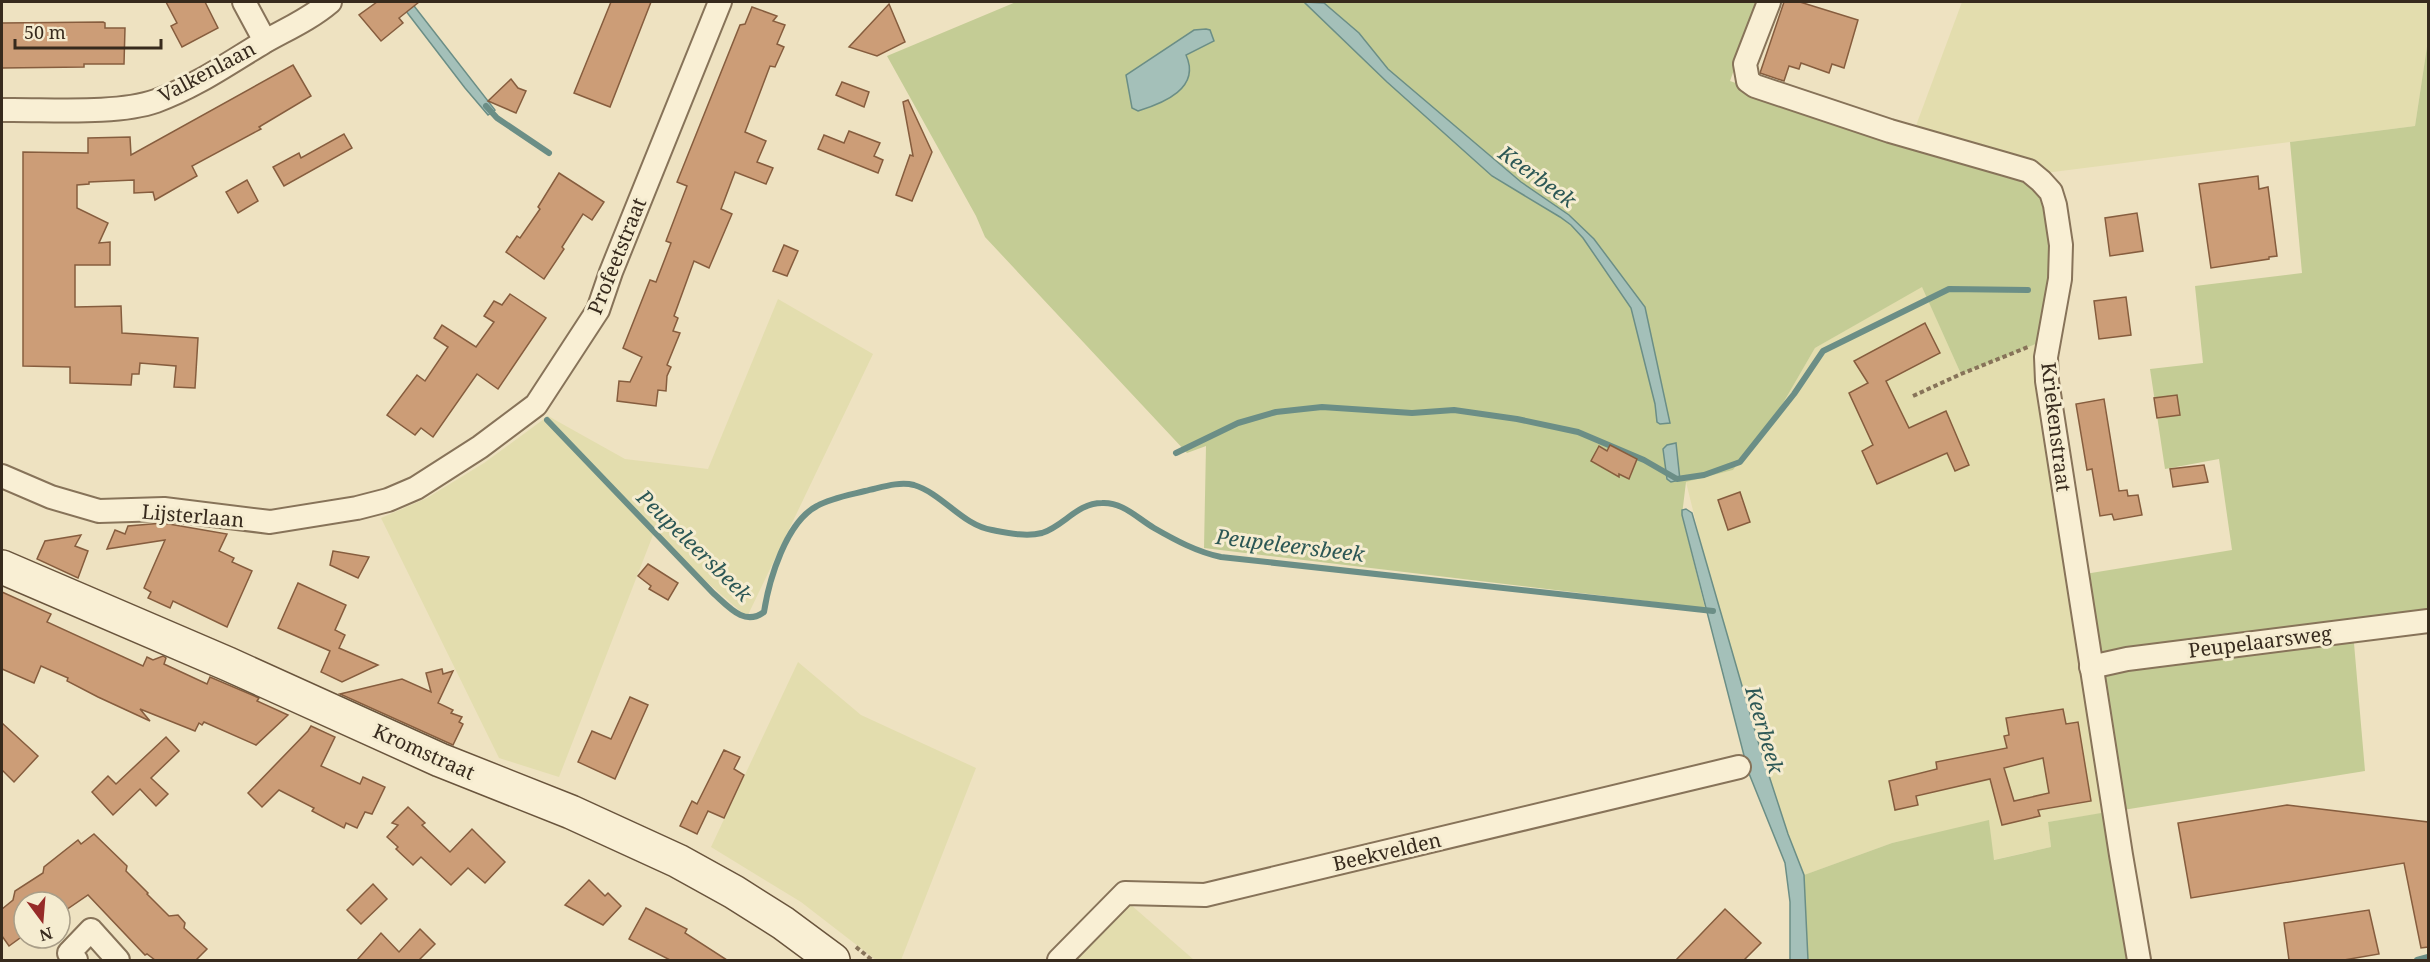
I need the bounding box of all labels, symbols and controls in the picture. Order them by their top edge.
scale bar [15,12,160,50]
text: 50 m [24,20,66,44]
street label: Valkenlaan [154,35,260,108]
water label: Keerbeek [1492,138,1583,214]
street label: Profeetstraat [581,194,652,318]
street label: Kriekenstraat [2035,361,2078,493]
water label: Peupeleersbeek [630,483,759,608]
street label: Lijsterlaan [141,498,245,533]
water label: Peupeleersbeek [1213,522,1367,568]
street label: Peupelaarsweg [2187,619,2333,664]
water label: Keerbeek [1739,682,1791,777]
street label: Kromstraat [369,717,479,786]
street label: Beekvelden [1330,826,1444,877]
north arrow [12,890,72,950]
text: N [37,922,55,947]

